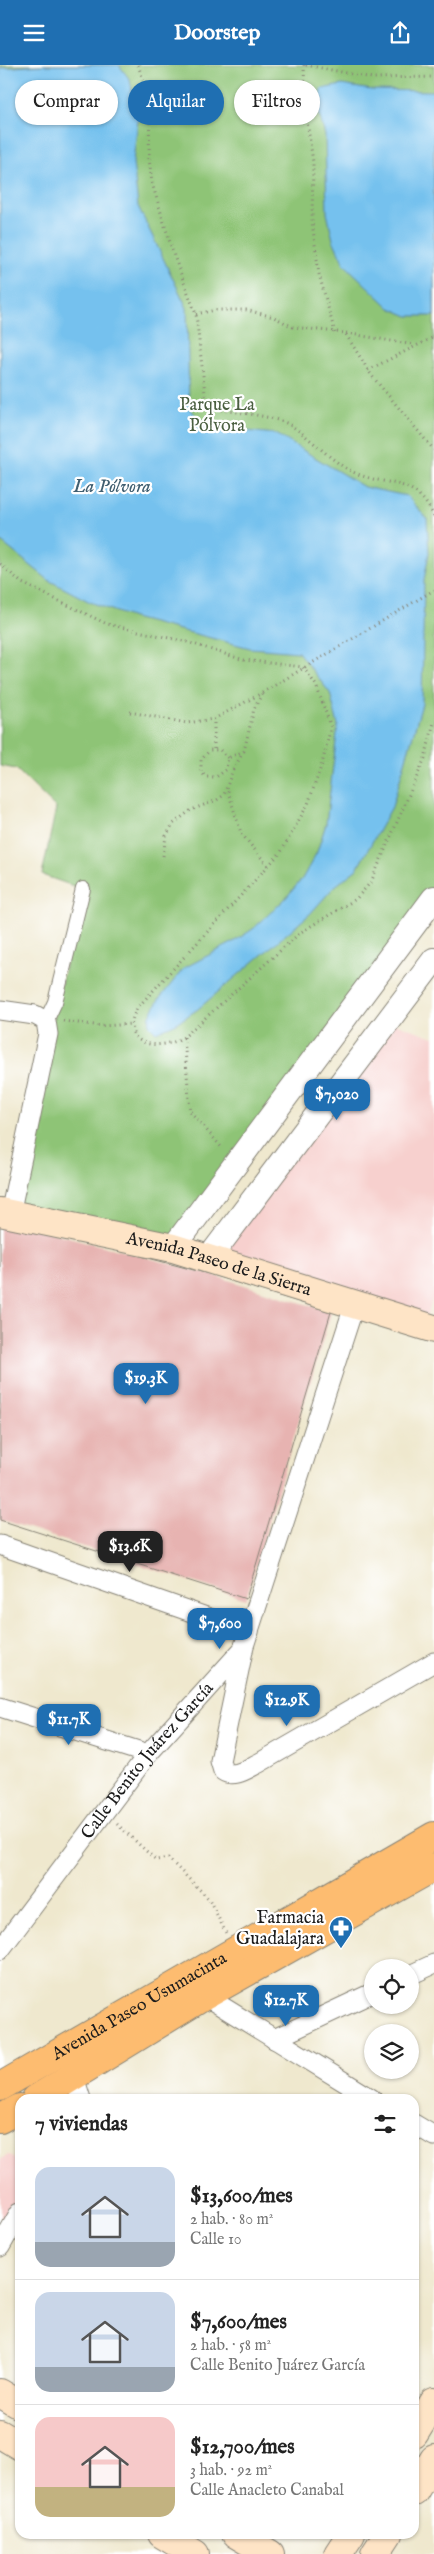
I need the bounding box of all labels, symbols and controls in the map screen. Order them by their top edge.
icon: menu [20,19,48,47]
text: Doorstep [174,19,260,47]
icon: share [386,19,414,47]
chip: Comprar [15,80,118,125]
chip: Alquilar [128,80,224,125]
chip: Filtros [234,80,320,125]
park label: Parque La Pólvora [179,394,255,438]
water label: La Pólvora [72,475,151,499]
pin: $7,020 [296,1079,378,1121]
text: $7,020 [315,1085,359,1105]
street label: Avenida Paseo de la Sierra [123,1227,314,1302]
pin: $19.3K [105,1363,187,1405]
text: $19.3K [125,1369,167,1389]
pin: $13.6K [89,1531,171,1573]
text: $13.6K [109,1537,151,1557]
pin: $7,600 [179,1607,261,1650]
text: $7,600 [198,1614,242,1634]
street label: Calle Benito Juárez García [76,1677,219,1844]
pin: $12.9K [246,1685,328,1727]
text: $12.9K [265,1691,309,1711]
pin: $11.7K [28,1703,110,1746]
text: $11.7K [48,1710,90,1730]
place label: Farmacia Guadalajara [236,1907,324,1951]
pharmacy icon: Farmacia Guadalajara [328,1915,354,1949]
street label: Avenida Paseo Usumacinta [47,1947,231,2066]
map controls [364,1959,419,2079]
button: locate [364,1959,419,2014]
pin: $12.7K [245,1985,327,2027]
text: $12.7K [264,1991,308,2011]
button: layers [364,2024,419,2079]
icon: filters [371,2110,399,2138]
text: 7 viviendas [35,2111,128,2138]
text: $13,600/mes [190,2183,293,2210]
icon: home [75,2187,135,2247]
text: 2 hab. · 80 m² [190,2210,273,2230]
text: Calle 10 [190,2230,242,2250]
text: $7,600/mes [190,2309,287,2336]
icon: home [75,2312,135,2372]
text: 2 hab. · 58 m² [190,2336,271,2356]
text: Calle Benito Juárez García [190,2356,365,2376]
text: $12,700/mes [190,2434,295,2461]
icon: home [75,2437,135,2497]
text: 3 hab. · 92 m² [190,2461,272,2481]
text: Calle Anacleto Canabal [190,2481,344,2501]

